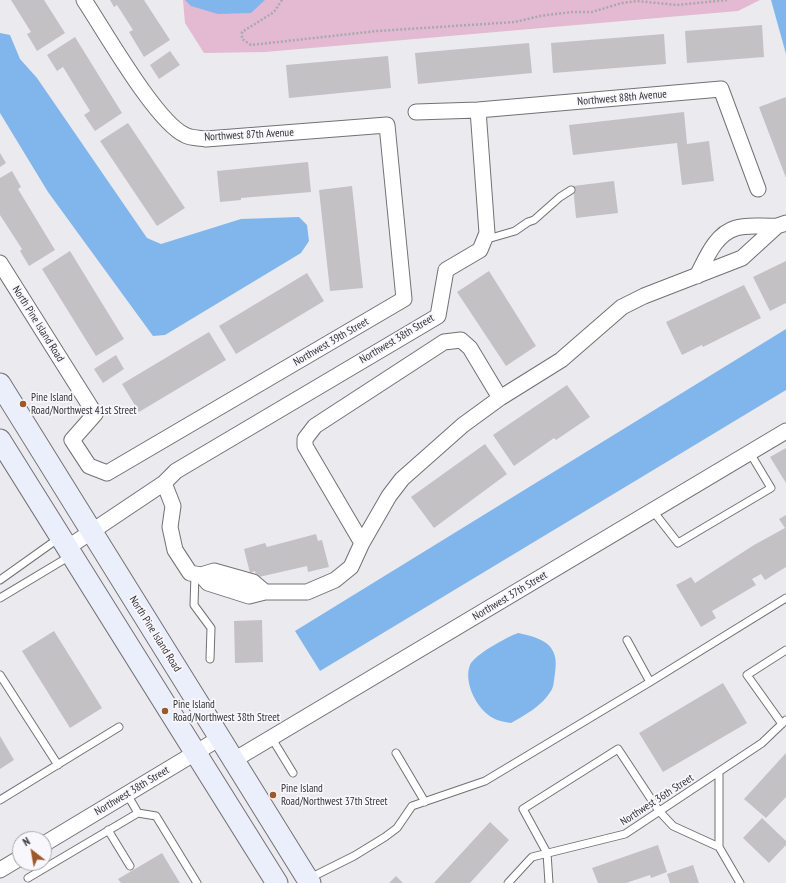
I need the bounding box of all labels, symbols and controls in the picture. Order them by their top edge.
street label: Northwest 88th Avenue [577,88,667,108]
street label: Northwest 87th Avenue [204,126,294,144]
street label: North Pine Island Road [9,284,67,364]
street label: Northwest 38th Street [357,312,437,366]
street label: Northwest 39th Street [291,315,371,369]
place label: Pine Island Road/Northwest 41st Street [31,391,137,417]
marker: Pine Island Road/Northwest 41st Street [18,399,28,409]
street label: Northwest 37th Street [470,569,550,623]
street label: North Pine Island Road [126,594,184,674]
place label: Pine Island Road/Northwest 38th Street [173,698,280,724]
marker: Pine Island Road/Northwest 38th Street [160,706,170,716]
street label: Northwest 38th Street [92,764,172,818]
street label: Northwest 36th Street [618,771,696,829]
place label: Pine Island Road/Northwest 37th Street [281,782,388,808]
marker: Pine Island Road/Northwest 37th Street [268,790,278,800]
north arrow [12,831,52,871]
text: N [20,834,32,849]

